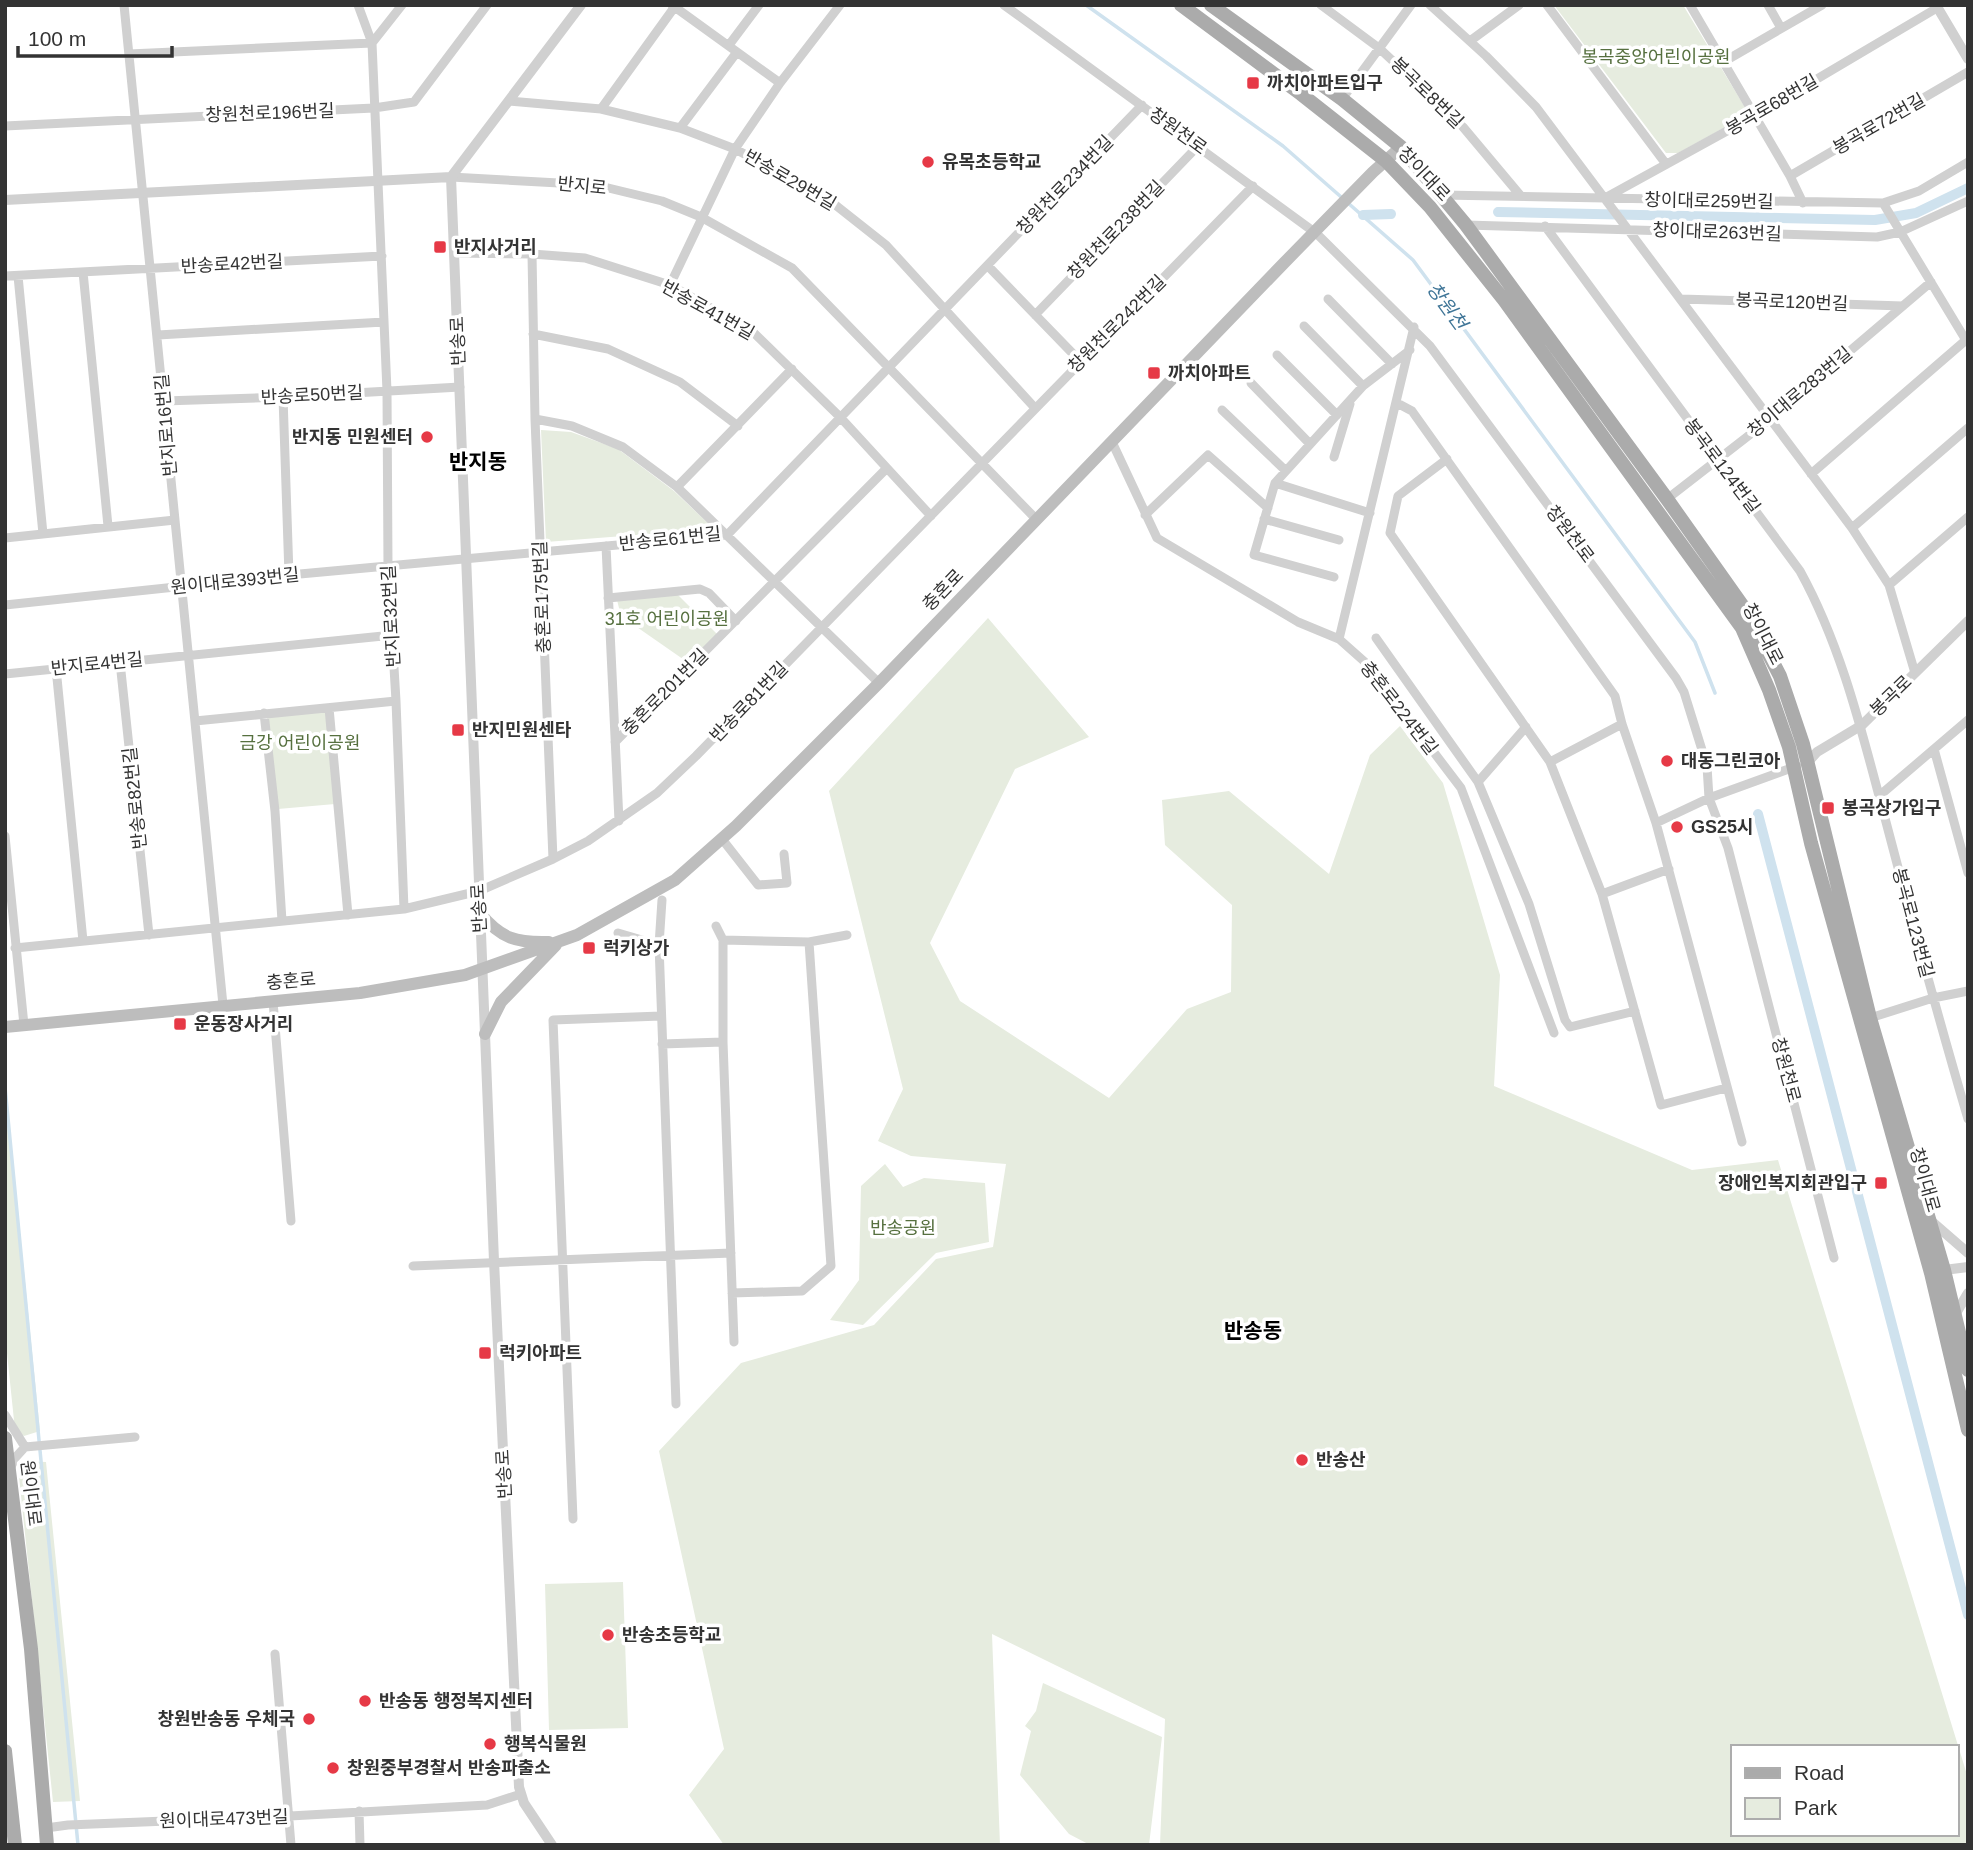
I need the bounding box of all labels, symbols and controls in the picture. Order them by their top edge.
scale bar [18,14,172,58]
text: 100 m [28,27,86,50]
park label: 봉곡중앙어린이공원 [1581,47,1731,67]
street label: 봉곡로8번길 [1387,54,1467,132]
street label: 봉곡로68번길 [1722,71,1822,139]
place label: 까치아파트입구 [1267,73,1383,93]
marker: 까치아파트입구 [1245,75,1261,91]
street label: 봉곡로72번길 [1829,90,1929,158]
street label: 창원천로196번길 [205,101,335,125]
street label: 창원천로 [1145,103,1211,159]
street label: 창원천로234번길 [1013,132,1117,238]
street label: 창이대로 [1394,143,1454,205]
street label: 반송로29번길 [740,146,840,214]
place label: 유목초등학교 [942,152,1041,172]
marker: 유목초등학교 [920,154,936,170]
street label: 반지로 [556,173,608,199]
street label: 창원천로238번길 [1064,177,1168,283]
street label: 창이대로259번길 [1644,190,1774,212]
street label: 창이대로263번길 [1652,220,1782,244]
place label: 반지사거리 [454,237,537,257]
marker: 반지사거리 [432,239,448,255]
street label: 반송로42번길 [180,251,284,277]
street label: 창원천로242번길 [1064,271,1170,377]
street label: 반송로41번길 [658,276,758,344]
water label: 창원천 [1423,279,1472,335]
street label: 봉곡로120번길 [1735,290,1849,314]
street label: 반송로 [447,316,469,366]
street label: 창이대로283번길 [1744,343,1856,441]
place label: 까치아파트 [1168,363,1251,383]
marker: 까치아파트 [1146,365,1162,381]
street label: 반지로16번길 [152,373,180,477]
street label: 반송로50번길 [260,382,364,408]
street label: 봉곡로124번길 [1680,415,1764,517]
place label: 반지동 민원센터 [292,427,413,447]
marker: 반지동 민원센터 [419,429,435,445]
district label: 반지동 [449,450,507,473]
street label: 창원천로 [1542,502,1598,566]
street label: 반송로61번길 [618,524,722,554]
street label: 충혼로175번길 [530,540,554,654]
street label: 원이대로393번길 [170,564,300,598]
street label: 반지로32번길 [378,564,404,668]
street label: 충혼로 [919,565,967,615]
street label: 창이대로 [1739,600,1787,668]
park label: 31호 어린이공원 [605,609,729,629]
street label: 충혼로201번길 [618,645,712,739]
street label: 반지로4번길 [50,649,144,679]
street label: 충혼로224번길 [1356,657,1442,759]
street label: 반송로81번길 [706,658,792,746]
street label: 봉곡로 [1866,672,1916,720]
place label: 반지민원센타 [472,720,572,740]
marker: 반지민원센타 [450,722,466,738]
park label: 금강 어린이공원 [240,733,360,753]
street label: 반송로82번길 [120,746,150,850]
place label: 대동그린코아 [1681,751,1781,771]
marker: 대동그린코아 [1659,753,1675,769]
place label: 봉곡상가입구 [1842,798,1941,818]
marker: 봉곡상가입구 [1820,800,1836,816]
place label: GS25시 [1691,817,1754,837]
marker: GS25시 [1669,819,1685,835]
street label: 봉곡로123번길 [1889,866,1937,980]
street label: 반송로 [468,883,490,933]
place label: 럭키상가 [603,938,670,958]
marker: 럭키상가 [581,940,597,956]
street label: 충혼로 [265,969,317,993]
place label: 운동장사거리 [194,1014,293,1034]
marker: 운동장사거리 [172,1016,188,1032]
street label: 창원천로 [1768,1035,1804,1105]
street label: 창이대로 [1906,1145,1944,1215]
place label: 장애인복지회관입구 [1718,1173,1867,1193]
marker: 장애인복지회관입구 [1873,1175,1889,1191]
park label: 반송공원 [870,1218,936,1238]
district label: 반송동 [1224,1319,1282,1342]
place label: 럭키아파트 [499,1343,582,1363]
marker: 럭키아파트 [477,1345,493,1361]
street label: 반송로 [493,1449,515,1499]
place label: 반송산 [1316,1450,1366,1470]
marker: 반송산 [1294,1452,1310,1468]
street label: 원이대로 [17,1459,45,1527]
place label: 반송초등학교 [622,1625,721,1645]
marker: 반송초등학교 [600,1627,616,1643]
place label: 반송동 행정복지센터 [379,1691,533,1711]
marker: 반송동 행정복지센터 [357,1693,373,1709]
place label: 창원반송동 우체국 [158,1709,295,1729]
marker: 창원반송동 우체국 [301,1711,317,1727]
place label: 행복식물원 [504,1734,587,1754]
marker: 행복식물원 [482,1736,498,1752]
legend [1731,1745,1959,1836]
place label: 창원중부경찰서 반송파출소 [347,1758,551,1778]
marker: 창원중부경찰서 반송파출소 [325,1760,341,1776]
text: Road [1794,1761,1844,1784]
text: Park [1794,1796,1838,1819]
street label: 원이대로473번길 [159,1807,289,1831]

